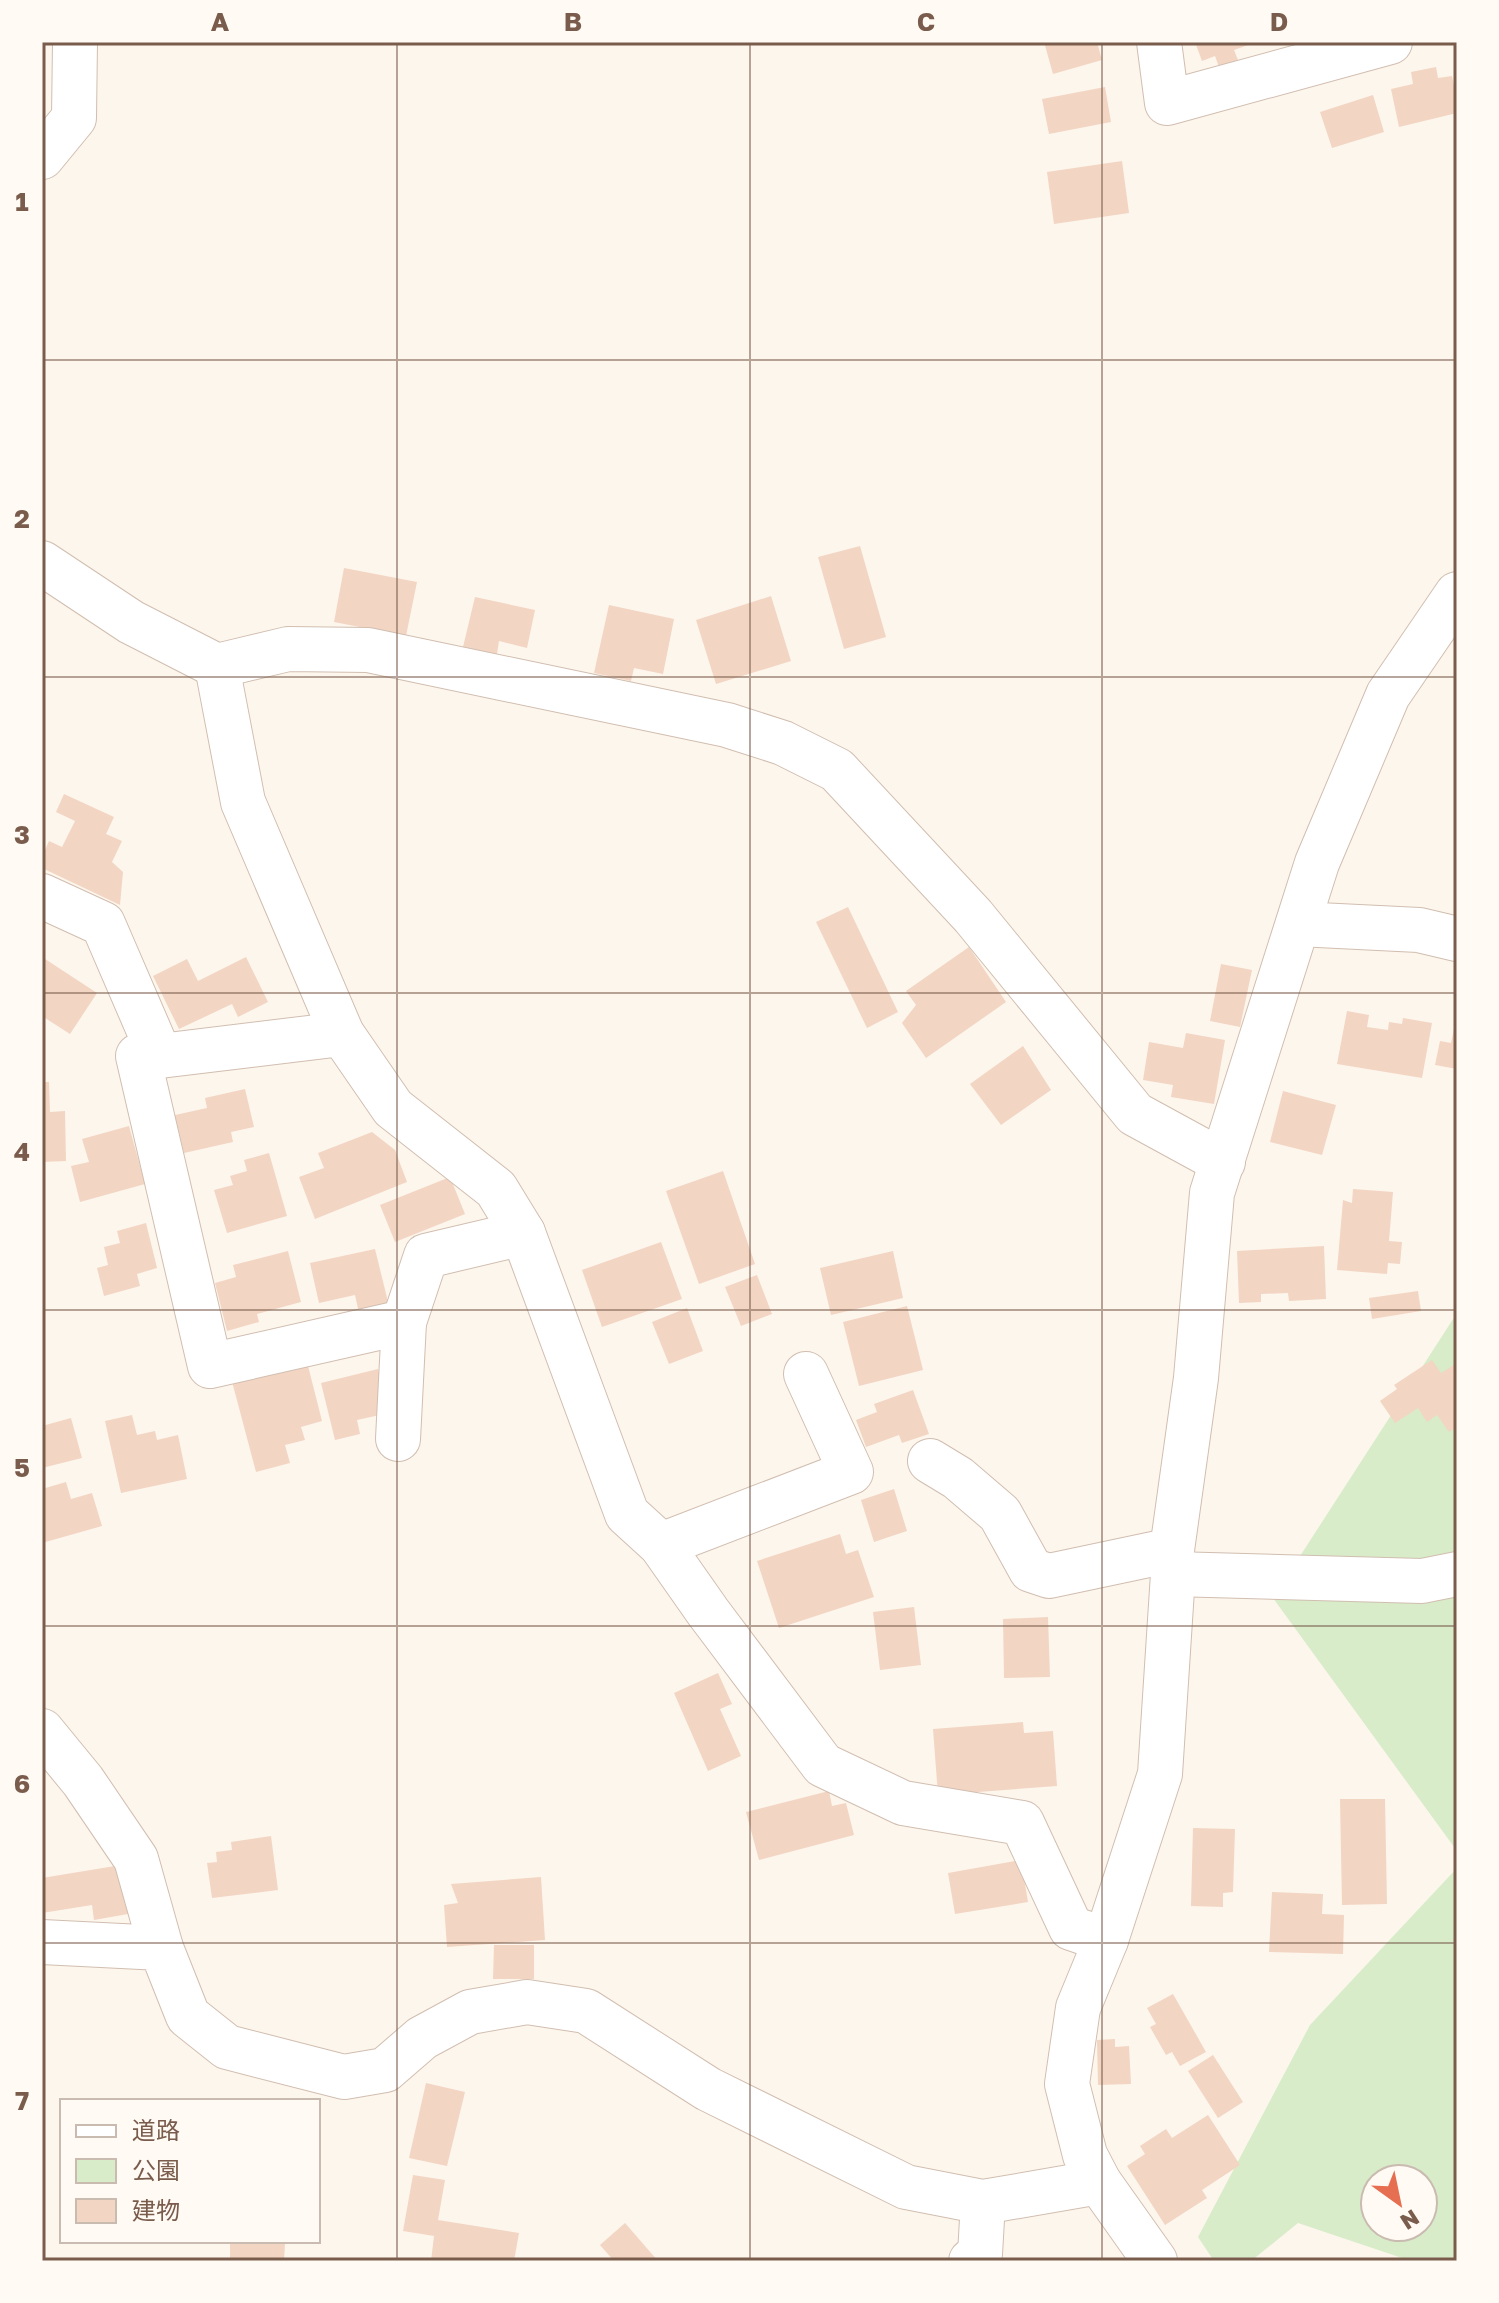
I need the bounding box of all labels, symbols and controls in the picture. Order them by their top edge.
text: A [211,6,230,37]
text: B [564,6,582,37]
text: C [917,6,935,37]
text: D [1270,6,1288,37]
text: 1 [15,186,29,217]
text: 2 [14,503,30,534]
text: 3 [14,819,30,850]
text: 4 [14,1136,30,1167]
text: 5 [14,1452,30,1483]
text: 6 [14,1768,30,1799]
text: 7 [15,2085,29,2116]
legend [60,2099,320,2243]
text: 道路 [132,2115,180,2144]
text: 公園 [132,2155,180,2184]
north arrow [1359,2163,1439,2243]
text: 建物 [132,2195,180,2224]
text: N [1396,2204,1425,2236]

